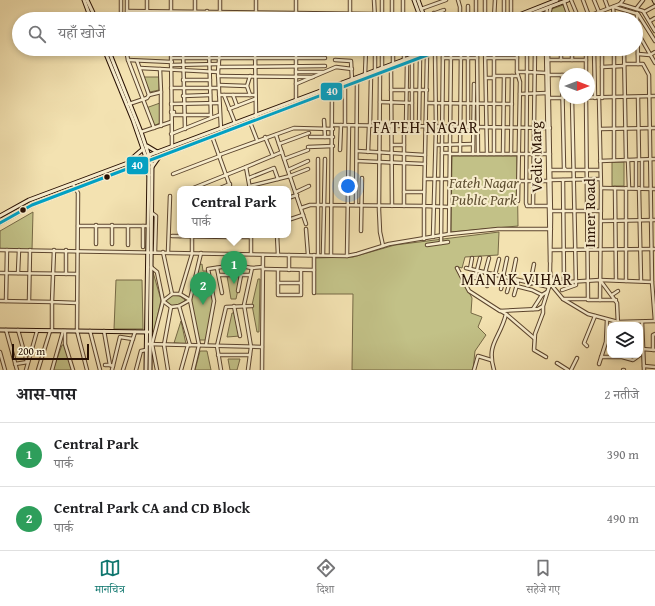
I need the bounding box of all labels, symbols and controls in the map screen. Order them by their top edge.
search box [12,12,643,56]
text: यहाँ खोजें [58,22,105,43]
icon: search [26,23,48,45]
north arrow [559,68,595,104]
line badge: 40 [320,82,343,101]
text: 40 [326,83,338,99]
district label: FATEH NAGAR [373,115,479,139]
street label: Vedic Marg [525,121,547,193]
line badge: 40 [126,156,149,175]
text: 40 [131,157,143,173]
unlabelled marker [102,172,112,182]
park label: Fateh Nagar Public Park [448,172,519,210]
your location [338,176,358,196]
street label: Inner Road [579,178,600,248]
popup [177,186,291,238]
text: Central Park [192,191,276,212]
unlabelled marker [18,205,28,215]
text: पार्क [192,212,211,231]
pin: 1 [221,251,247,284]
district label: MANAK VIHAR [461,267,573,291]
pin: 2 [190,272,216,305]
map controls [607,322,643,358]
button: layers [607,322,643,358]
scale bar [12,342,89,361]
text: 200 m [18,343,45,359]
text: आस-पास [16,381,76,406]
text: 2 नतीजे [604,385,639,404]
text: Central Park [54,433,139,454]
text: 1 [26,445,32,464]
text: 390 m [607,445,639,464]
text: पार्क [54,454,73,473]
text: Central Park CA and CD Block [54,497,250,518]
text: 2 [26,509,32,528]
text: 490 m [607,509,639,528]
text: पार्क [54,518,73,537]
tab: मानचित्र [95,557,125,600]
tab: दिशा [315,557,337,600]
tab: सहेजे गए [526,557,560,600]

